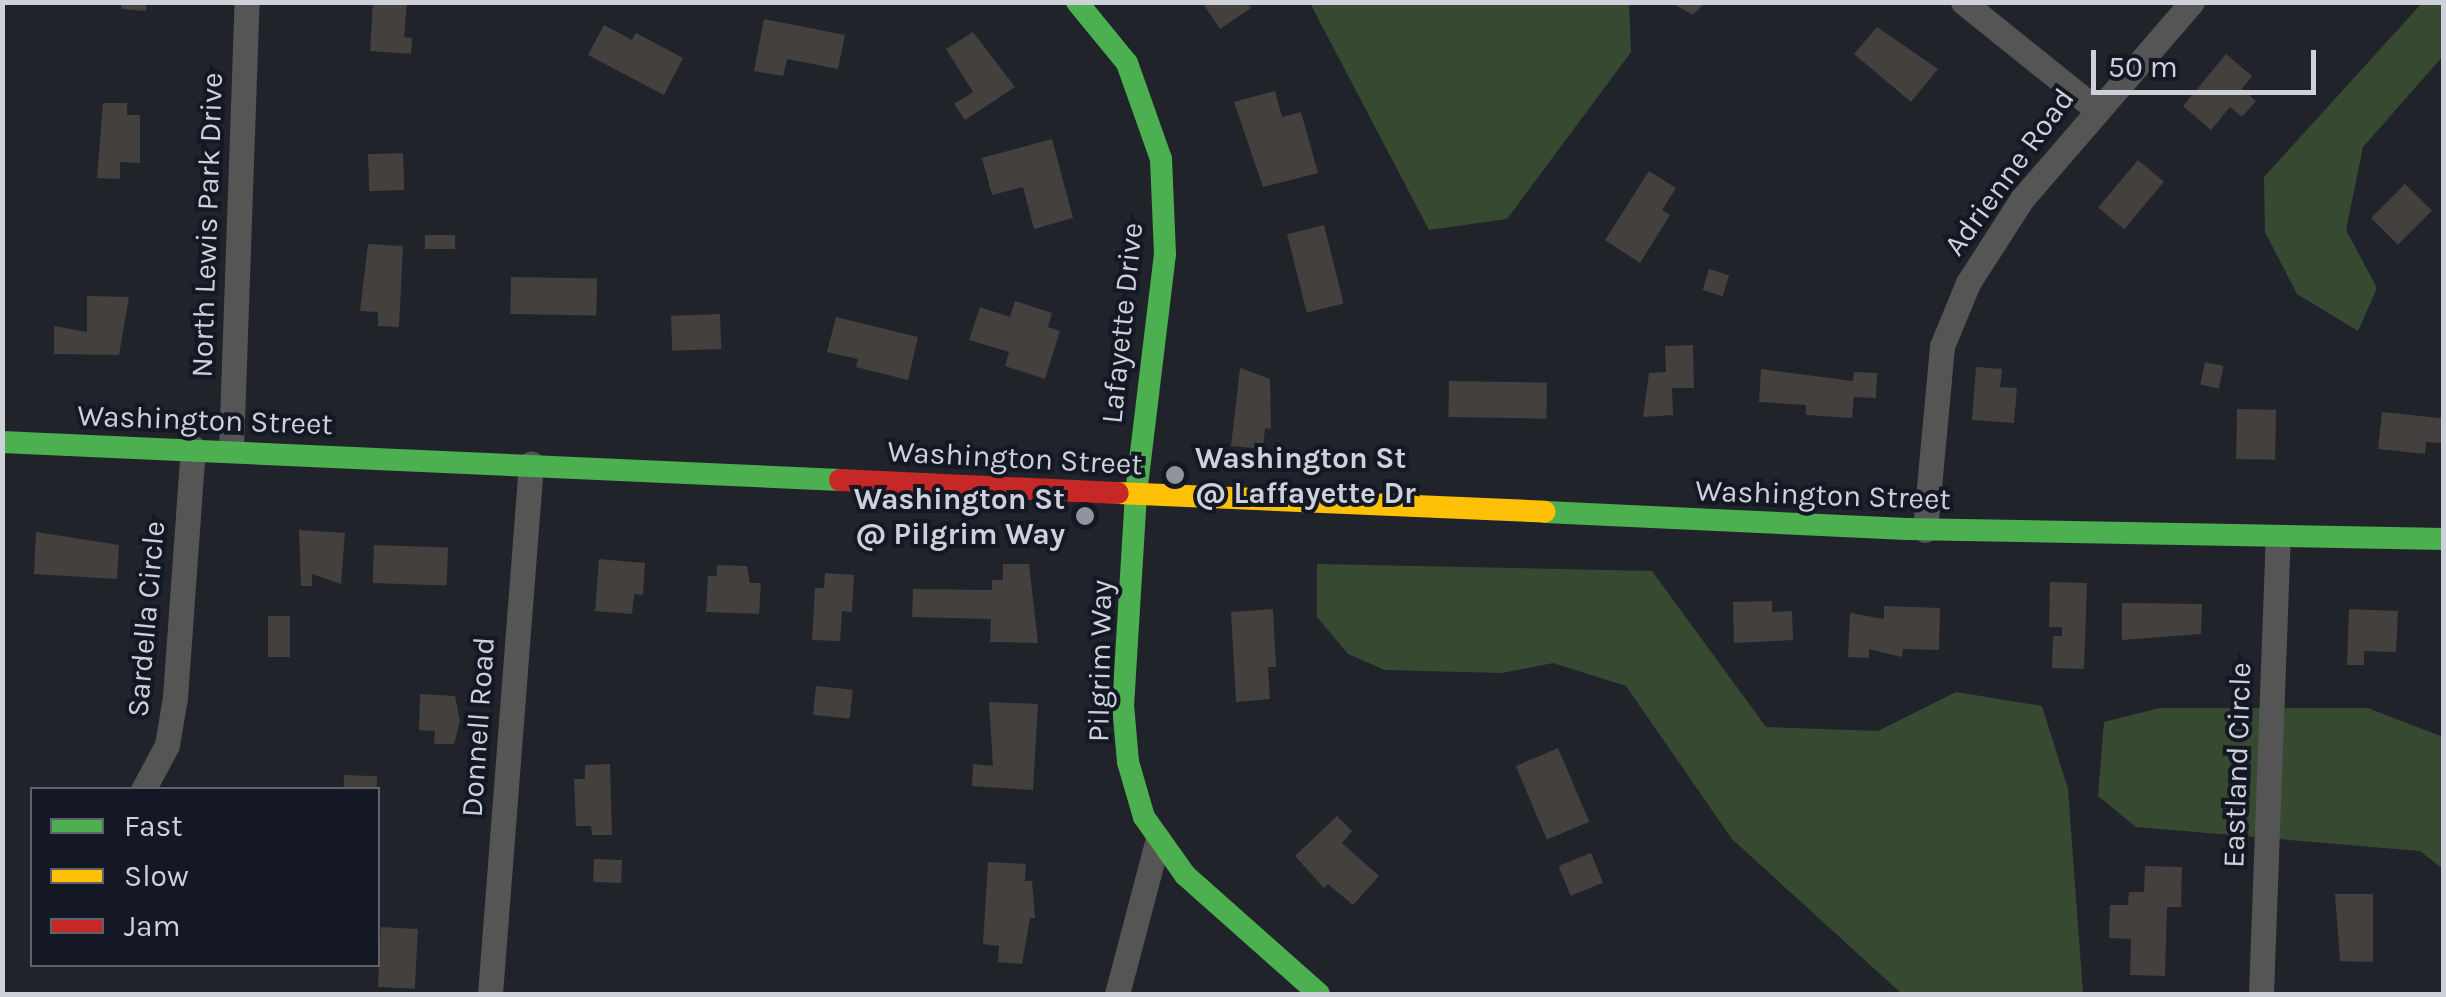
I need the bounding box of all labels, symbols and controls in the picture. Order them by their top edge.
scale bar [2096,30,2321,92]
text: 50 m [2108,49,2178,85]
street label: North Lewis Park Drive [184,72,230,378]
street label: Adrienne Road [1936,81,2082,263]
street label: Lafayette Drive [1094,221,1150,425]
street label: Washington Street [77,398,333,442]
street label: Washington Street [886,433,1144,483]
place label: Washington St @ Laffayette Dr [1195,440,1416,510]
marker: Washington St @ Laffayette Dr [1164,464,1186,486]
street label: Washington Street [1695,473,1951,517]
place label: Washington St @ Pilgrim Way [854,481,1065,552]
marker: Washington St @ Pilgrim Way [1074,505,1096,527]
street label: Sardella Circle [120,520,172,718]
street label: Pilgrim Way [1081,580,1119,742]
street label: Donnell Road [454,636,502,818]
street label: Eastland Circle [2215,662,2259,868]
legend [30,787,380,967]
text: Fast [124,808,183,844]
text: Slow [124,858,189,894]
text: Jam [124,908,181,944]

